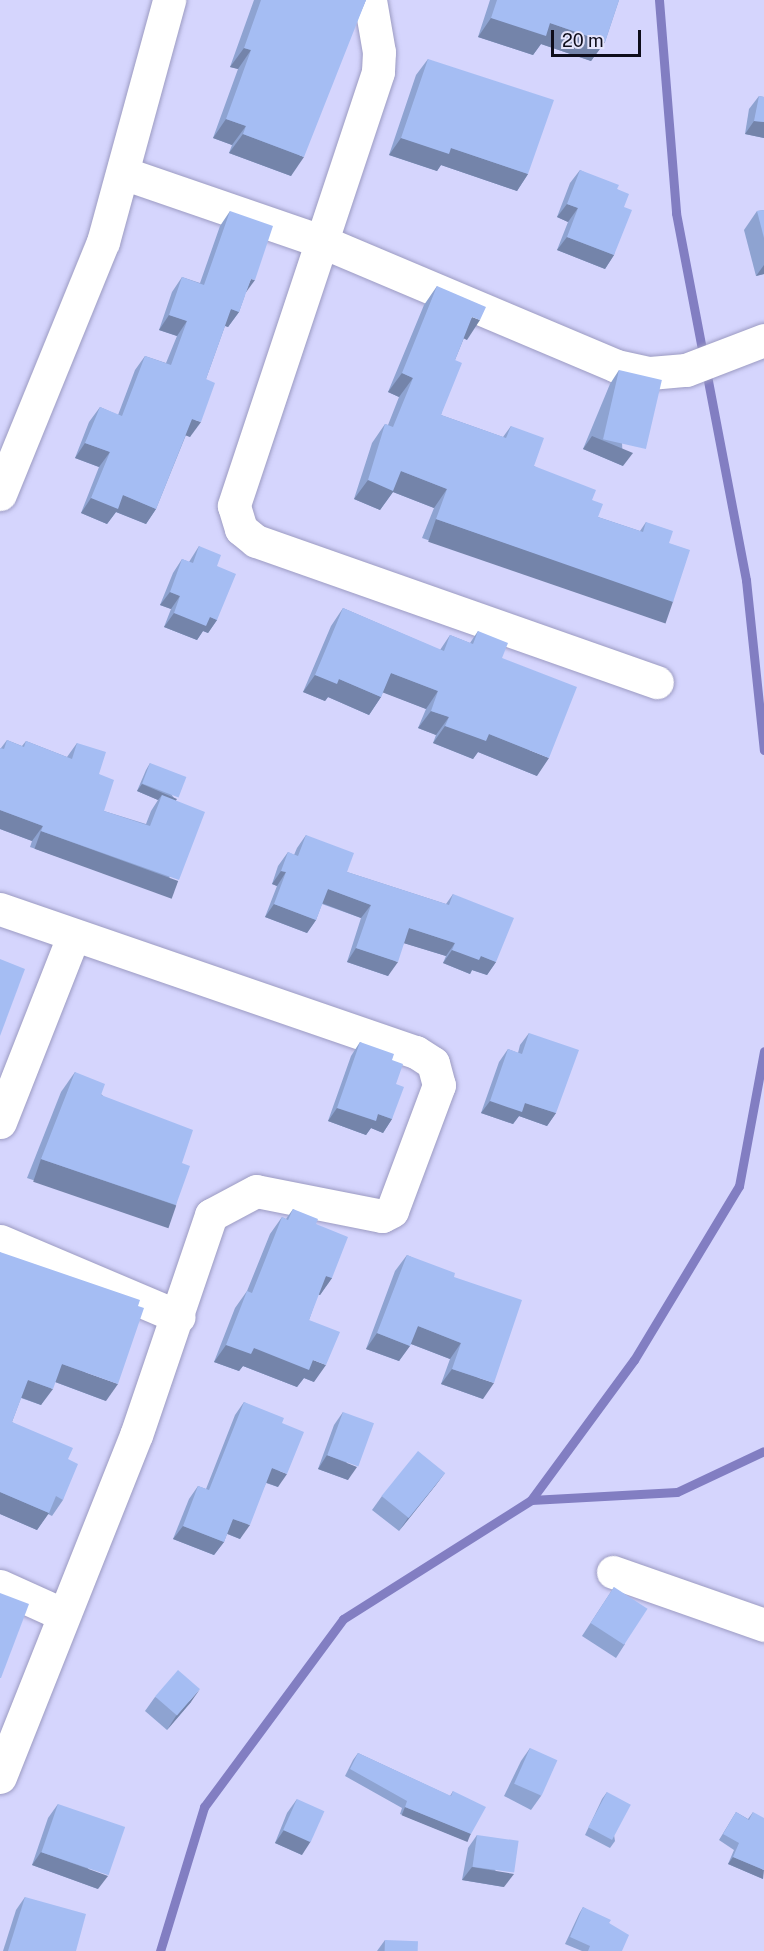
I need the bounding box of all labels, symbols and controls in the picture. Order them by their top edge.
scale bar [554,18,644,56]
text: 20 m [562,30,604,51]

